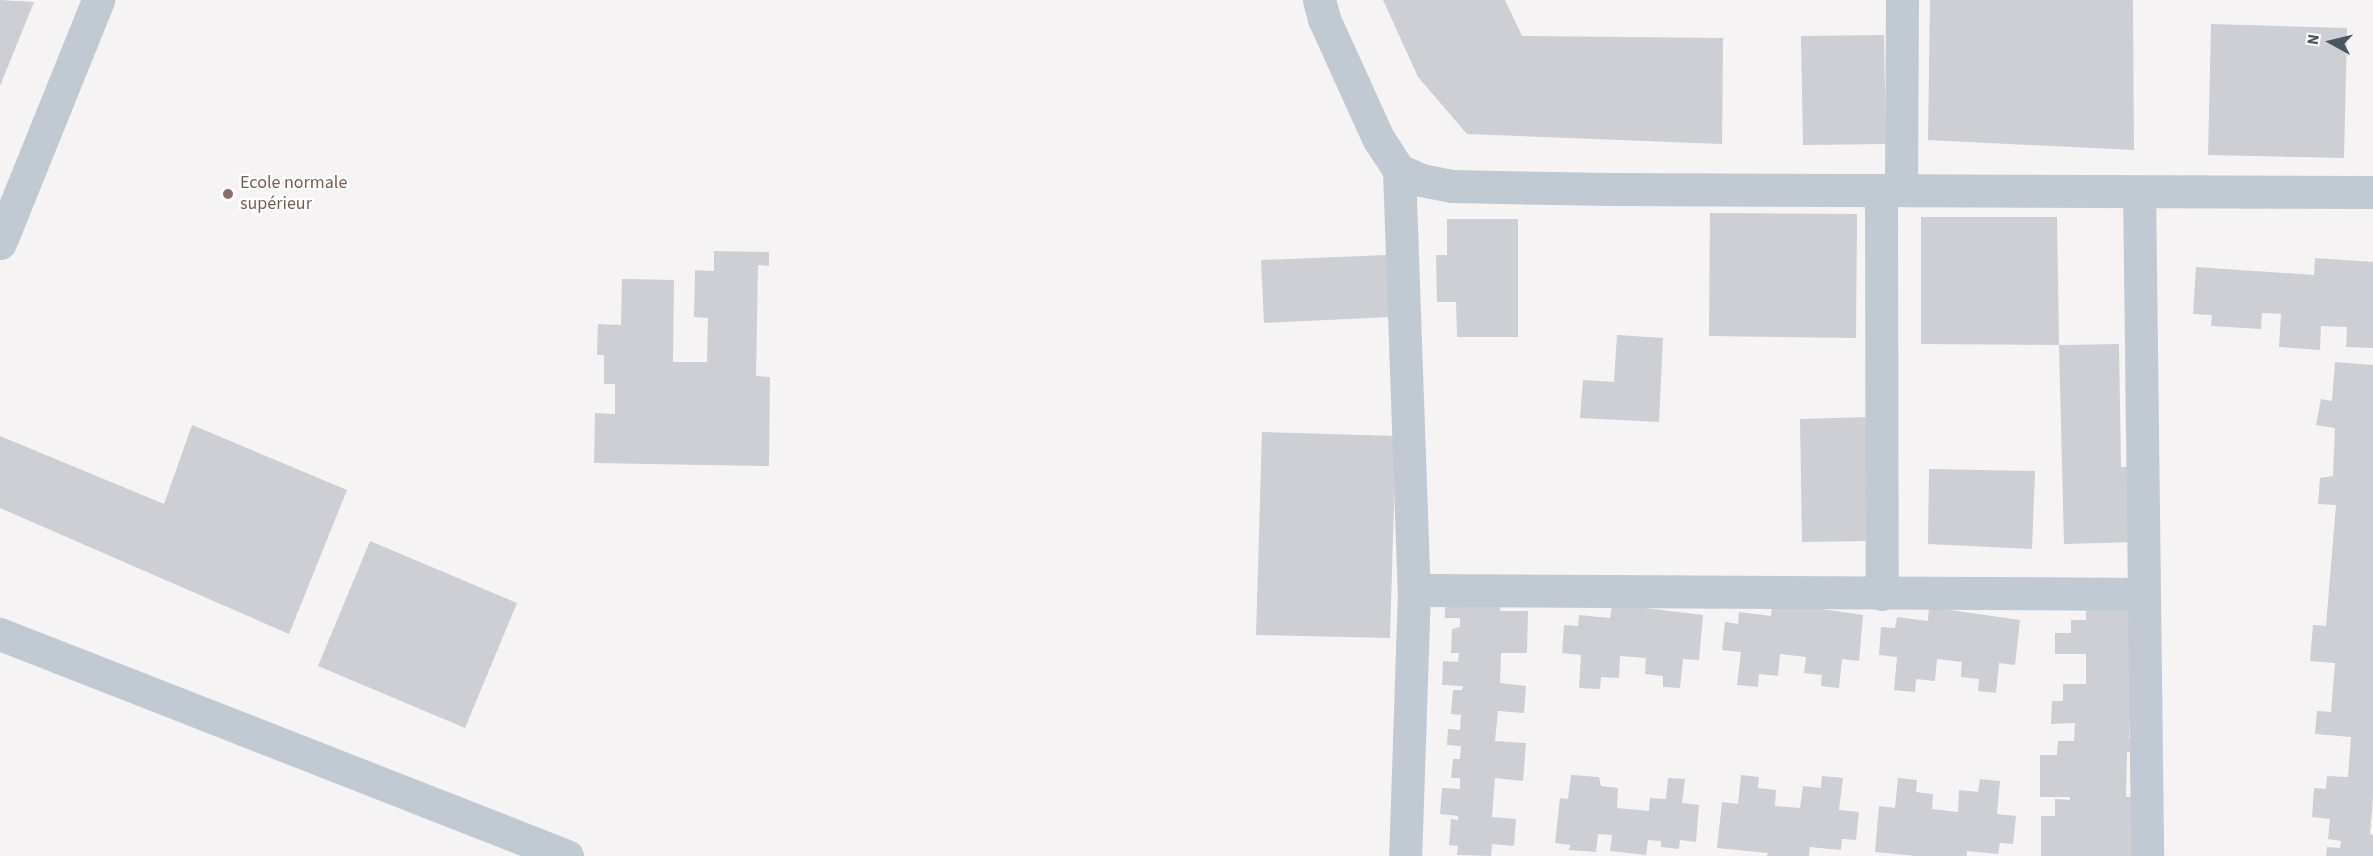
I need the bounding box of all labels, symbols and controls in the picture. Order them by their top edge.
north arrow [2301,12,2361,72]
text: N [2302,33,2325,46]
place label: Ecole normale supérieur [240,173,347,216]
marker: Ecole normale supérieur [221,187,235,201]

